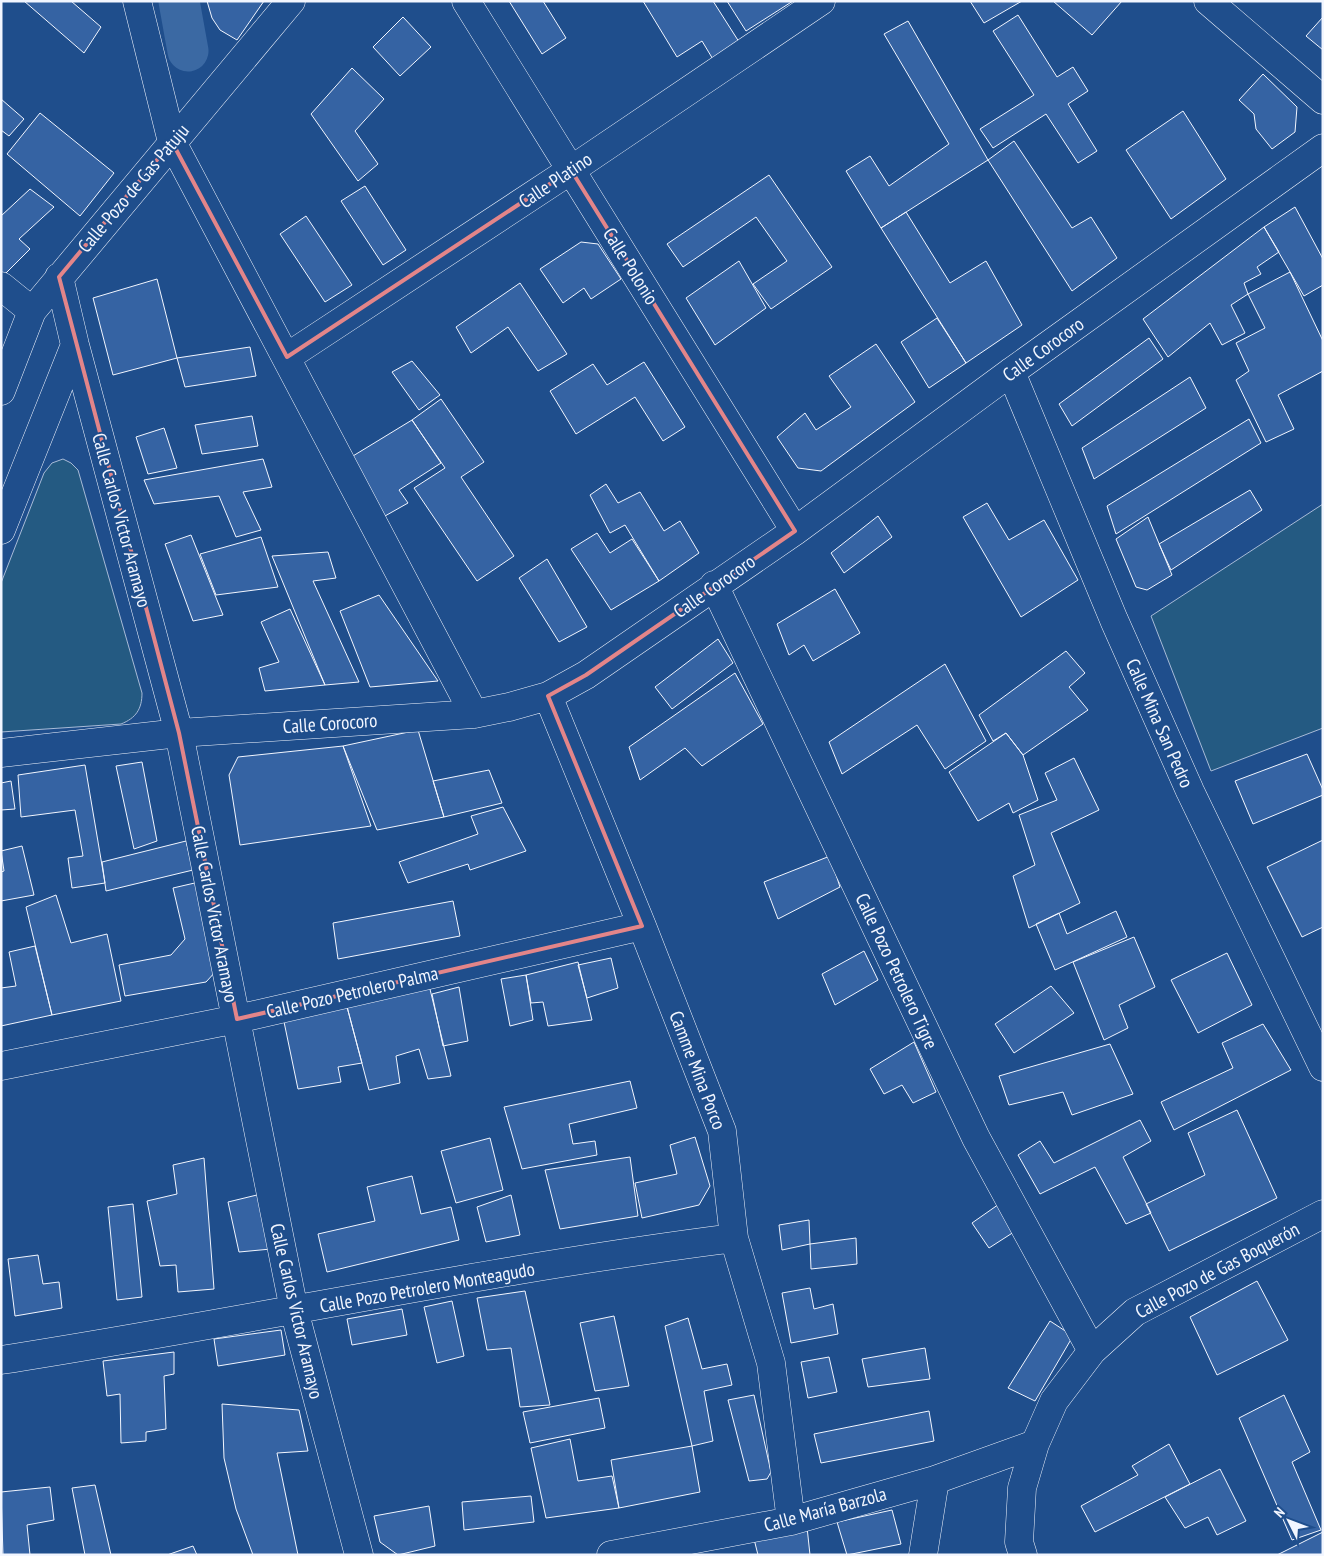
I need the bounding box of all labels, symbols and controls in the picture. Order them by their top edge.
street label: Calle Pozo de Gas Patuju [72,119,194,257]
street label: Calle Platino [514,147,596,213]
street label: Calle Polonio [598,223,664,309]
street label: Calle Corocoro [998,311,1088,387]
street label: Calle Carlos Victor Aramayo [87,430,157,610]
street label: Calle Corocoro [668,549,760,623]
street label: Calle Mina San Pedro [1121,655,1199,791]
street label: Calle Corocoro [282,708,378,738]
street label: Calle Carlos Victor Aramayo [186,824,244,1004]
street label: Calle Pozo Petrolero Tigre [850,889,944,1053]
street label: Calle Pozo Petrolero Palma [264,961,440,1023]
street label: Camme Mina Porco [664,1007,732,1133]
street label: Calle Pozo de Gas Boquerón [1131,1217,1303,1323]
street label: Calle Carlos Victor Aramayo [265,1221,329,1401]
street label: Calle Pozo Petrolero Monteagudo [318,1256,536,1318]
street label: Calle María Barzola [761,1481,889,1537]
north arrow [1264,1496,1314,1546]
text: N [1270,1503,1289,1521]

